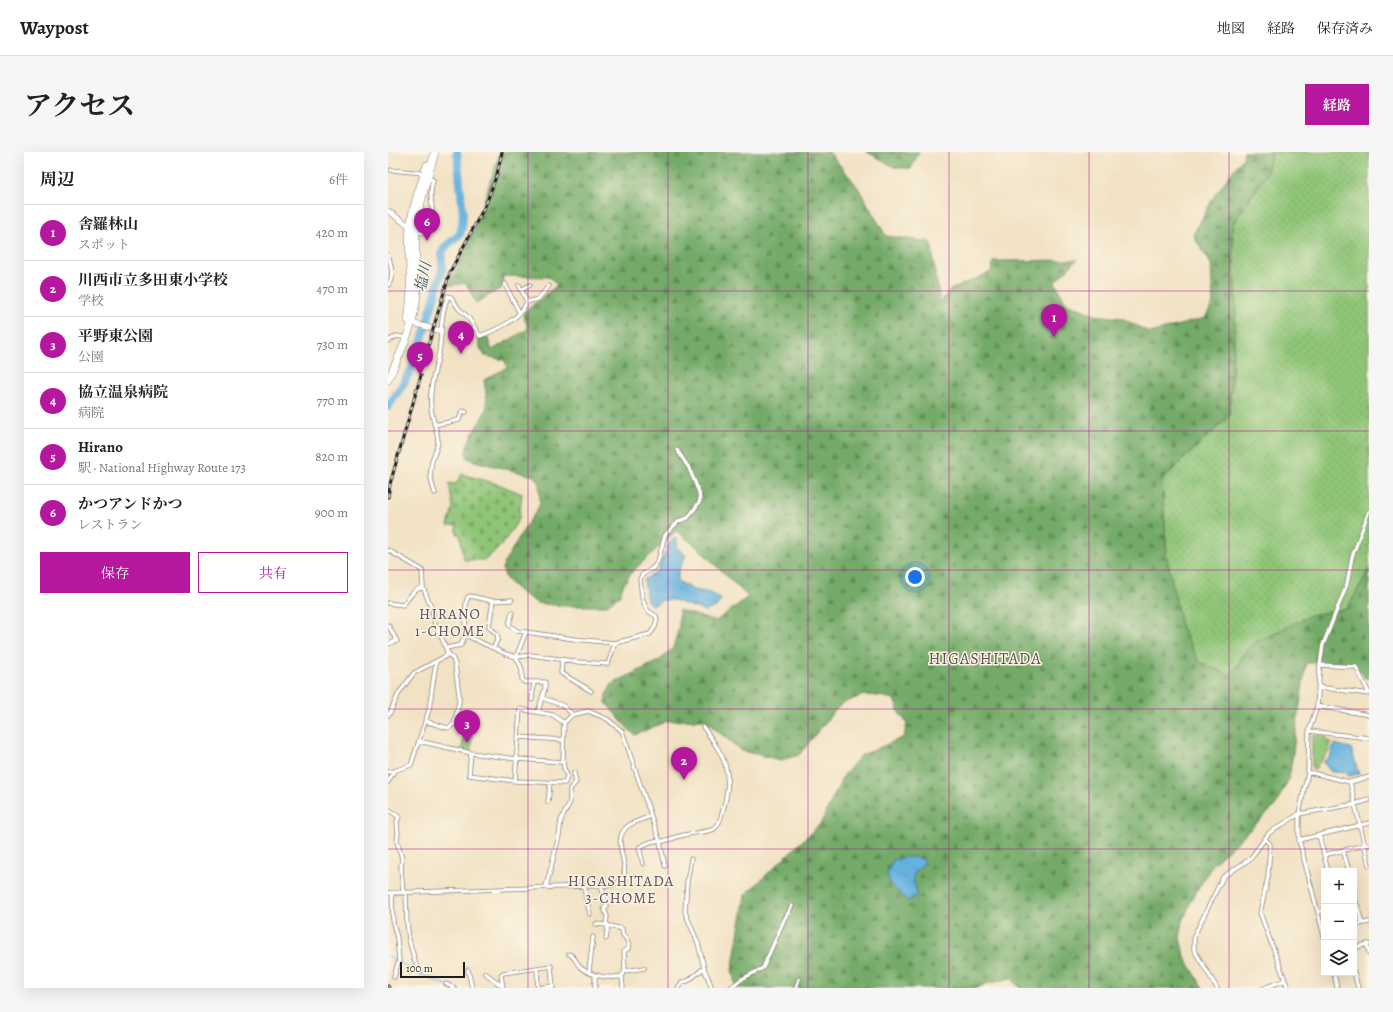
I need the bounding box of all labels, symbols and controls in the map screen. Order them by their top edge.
text: Waypost [20,15,89,41]
text: 地図 [1217,19,1245,38]
text: 経路 [1267,19,1295,38]
text: 保存済み [1317,19,1373,38]
button: 経路 [1305,84,1369,125]
text: アクセス [24,87,135,125]
text: 周辺 [40,168,74,191]
text: 6件 [329,171,348,188]
pin: 6 [414,208,440,241]
text: 舎羅林山 [78,214,138,234]
text: 1 [51,224,55,241]
text: 420 m [316,224,348,241]
text: スポット [78,236,130,253]
water label: 塩川 [410,258,437,294]
text: 川西市立多田東小学校 [78,270,228,290]
text: 2 [50,280,56,297]
text: 470 m [316,280,348,297]
text: 学校 [78,292,104,309]
pin: 1 [1041,304,1067,337]
pin: 4 [448,321,474,354]
text: 平野東公園 [78,326,153,346]
text: 3 [50,336,56,353]
text: 730 m [317,336,348,353]
pin: 5 [407,342,433,375]
text: 公園 [78,348,104,365]
text: 協立温泉病院 [78,382,168,402]
text: 4 [50,392,56,409]
text: 770 m [317,392,348,409]
text: 病院 [78,404,104,421]
text: Hirano [78,437,123,457]
text: 5 [50,448,56,465]
text: 820 m [315,448,348,465]
text: 駅 · National Highway Route 173 [78,459,246,476]
text: かつアンドかつ [78,494,182,514]
text: 6 [50,504,56,521]
text: 900 m [315,504,348,521]
text: レストラン [78,516,143,533]
button: 保存 [40,552,190,593]
button: 共有 [198,552,348,593]
your location [905,567,925,587]
district label: HIRANO 1-CHOME [415,604,485,641]
district label: HIGASHITADA [929,648,1041,670]
pin: 3 [454,710,480,743]
pin: 2 [671,747,697,780]
map controls [1321,868,1357,976]
button: + [1321,868,1357,904]
district label: HIGASHITADA 3-CHOME [568,871,674,908]
button: − [1321,904,1357,940]
button: layers [1321,940,1357,976]
scale bar [400,960,465,979]
text: 100 m [406,961,433,976]

